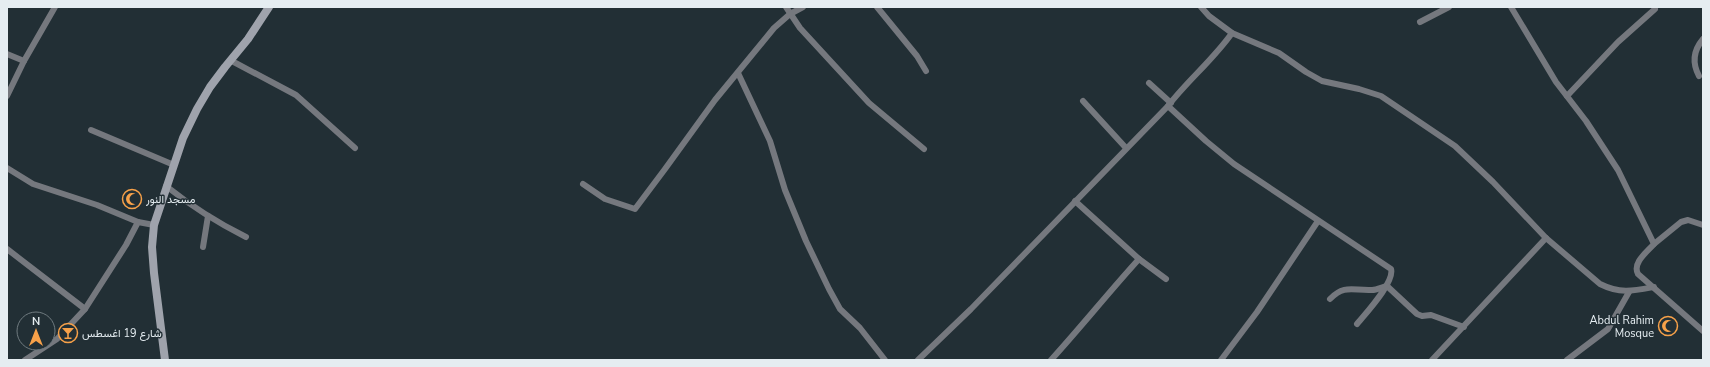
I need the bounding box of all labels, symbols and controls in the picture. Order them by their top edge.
mosque icon: مسجد النور [121,188,143,210]
place label: مسجد النور [145,192,196,207]
north arrow [16,311,56,351]
place label: Abdul Rahim Mosque [1590,313,1654,341]
text: N [32,314,40,329]
mosque icon: Abdul Rahim Mosque [1657,315,1679,337]
bar icon: شارع 19 اغسطس [57,322,79,344]
place label: شارع 19 اغسطس [82,326,162,341]

